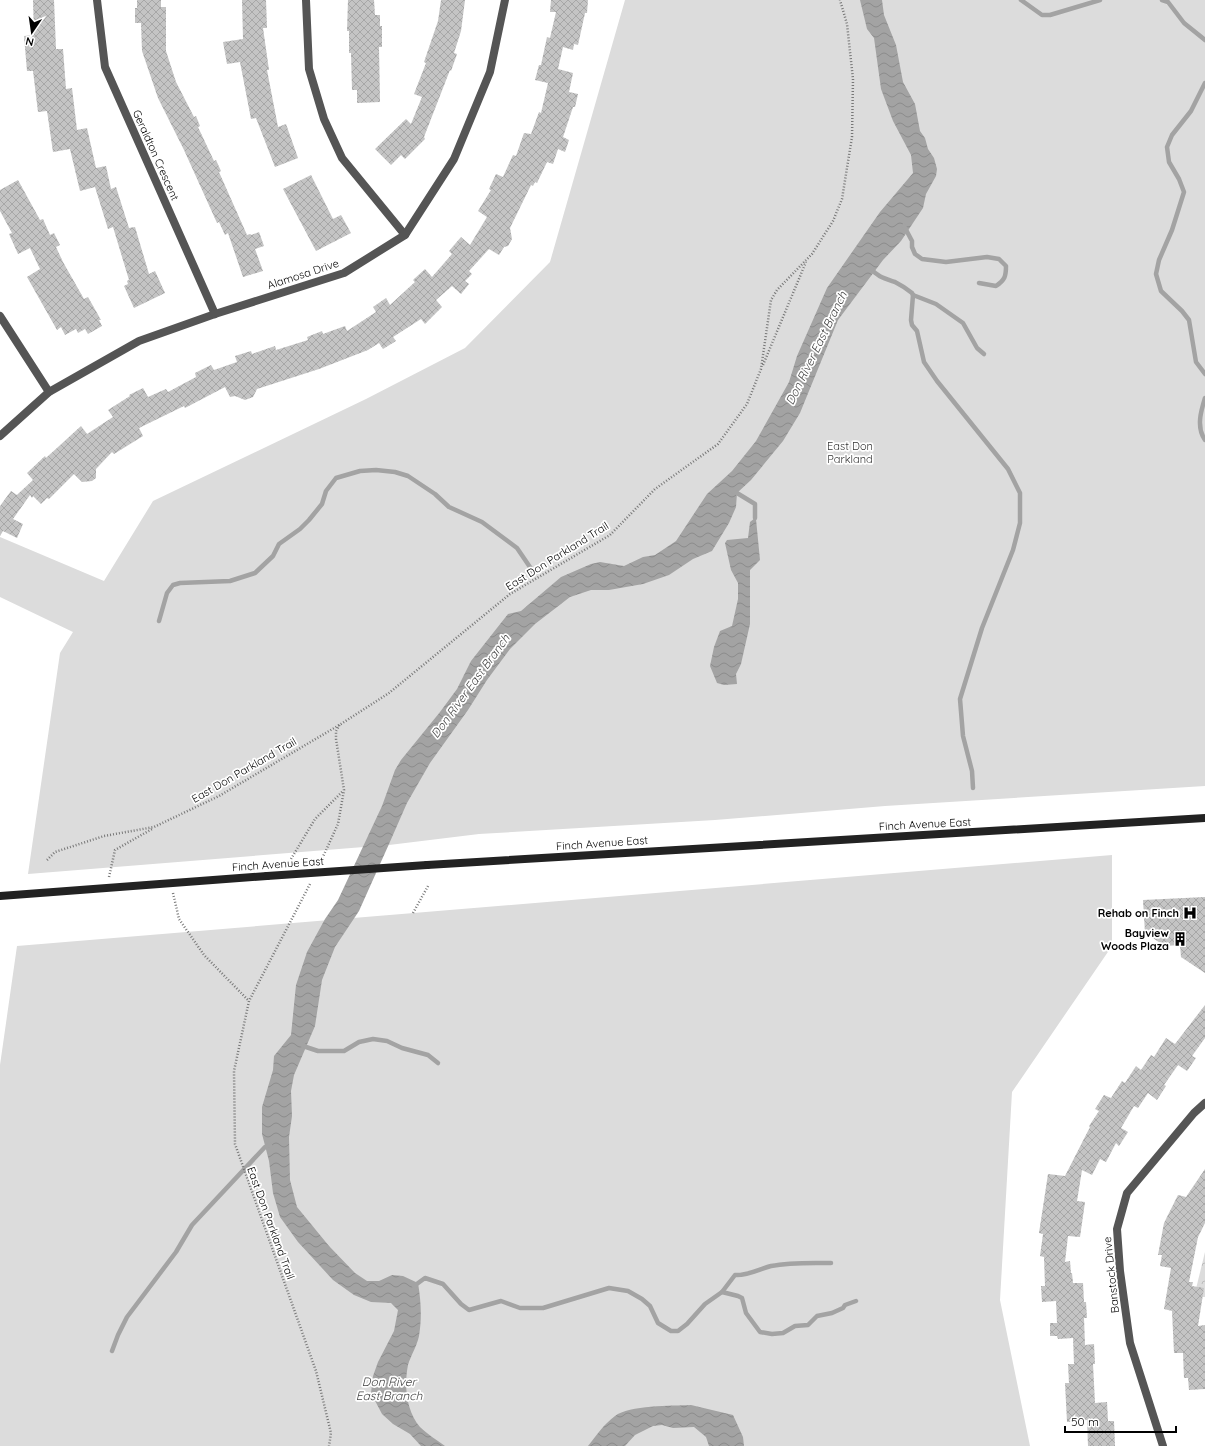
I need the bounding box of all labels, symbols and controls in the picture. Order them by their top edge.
north arrow [12,12,52,52]
text: N [24,34,35,49]
street label: Geraldton Crescent [130,107,182,203]
street label: Alamosa Drive [265,256,341,292]
water label: Don River East Branch [782,289,850,407]
park label: East Don Parkland [827,439,873,466]
street label: East Don Parkland Trail [503,519,611,593]
water label: Don River East Branch [427,631,513,741]
street label: East Don Parkland Trail [189,734,299,806]
street label: Finch Avenue East [879,815,972,833]
street label: Finch Avenue East [555,833,649,853]
street label: Finch Avenue East [231,854,325,874]
hospital icon: Rehab on Finch [1182,905,1198,921]
place label: Rehab on Finch [1098,906,1179,920]
place label: Bayview Woods Plaza [1101,926,1170,953]
building icon: Bayview Woods Plaza [1172,931,1188,947]
street label: East Don Parkland Trail [244,1165,298,1281]
street label: Banstock Drive [1100,1236,1122,1314]
water label: Don River East Branch [356,1374,422,1403]
scale bar [1065,1408,1176,1434]
text: 50 m [1071,1414,1099,1429]

